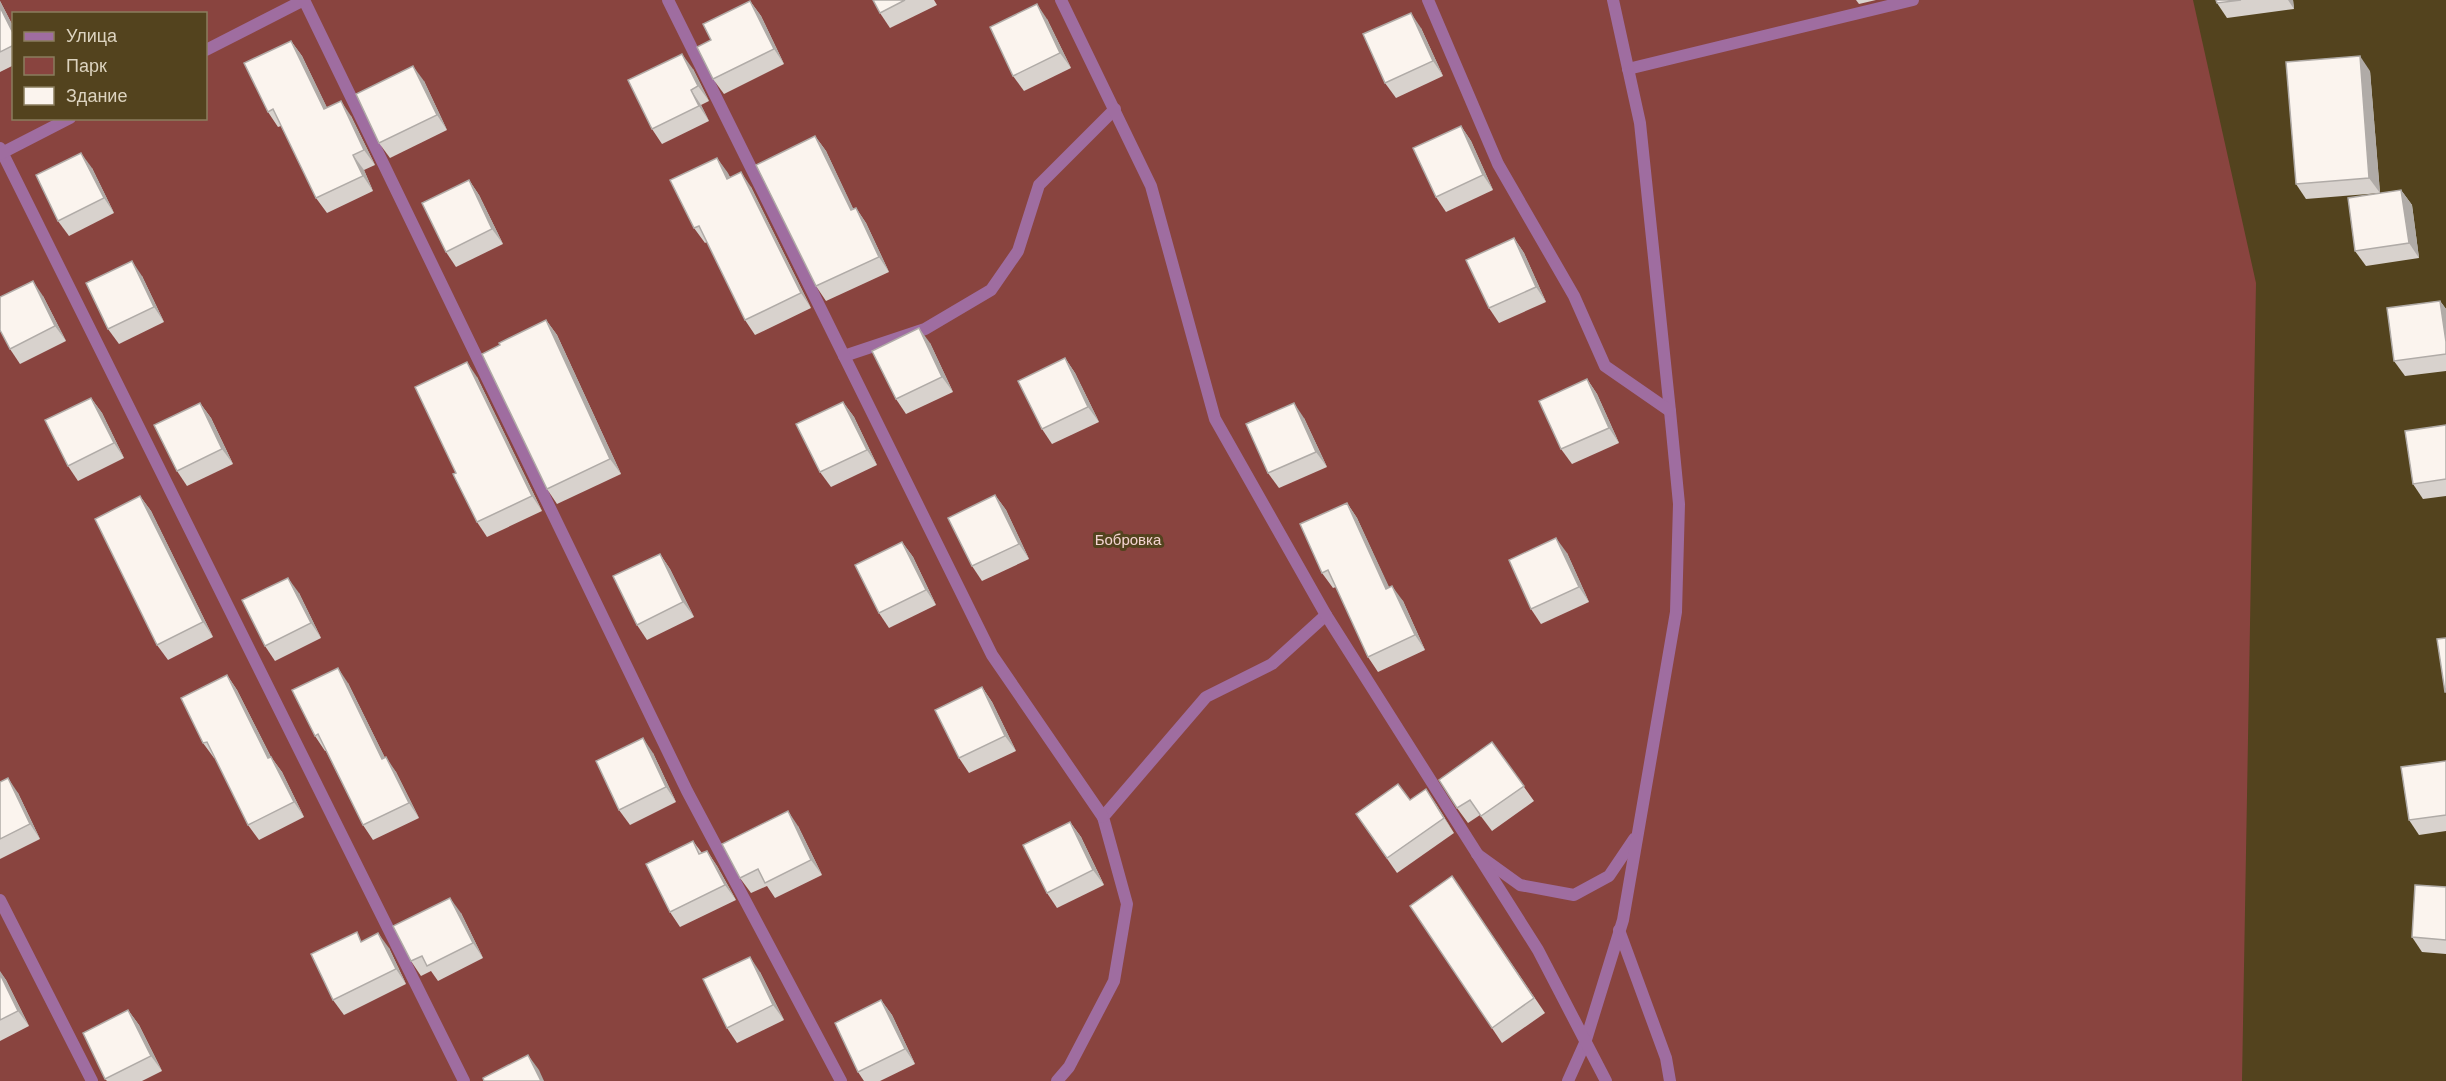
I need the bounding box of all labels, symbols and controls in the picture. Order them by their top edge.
legend [12,12,207,120]
text: Улица [66,26,118,46]
text: Парк [66,56,107,76]
text: Здание [66,86,127,106]
park label: Бобровка [1095,531,1162,548]

